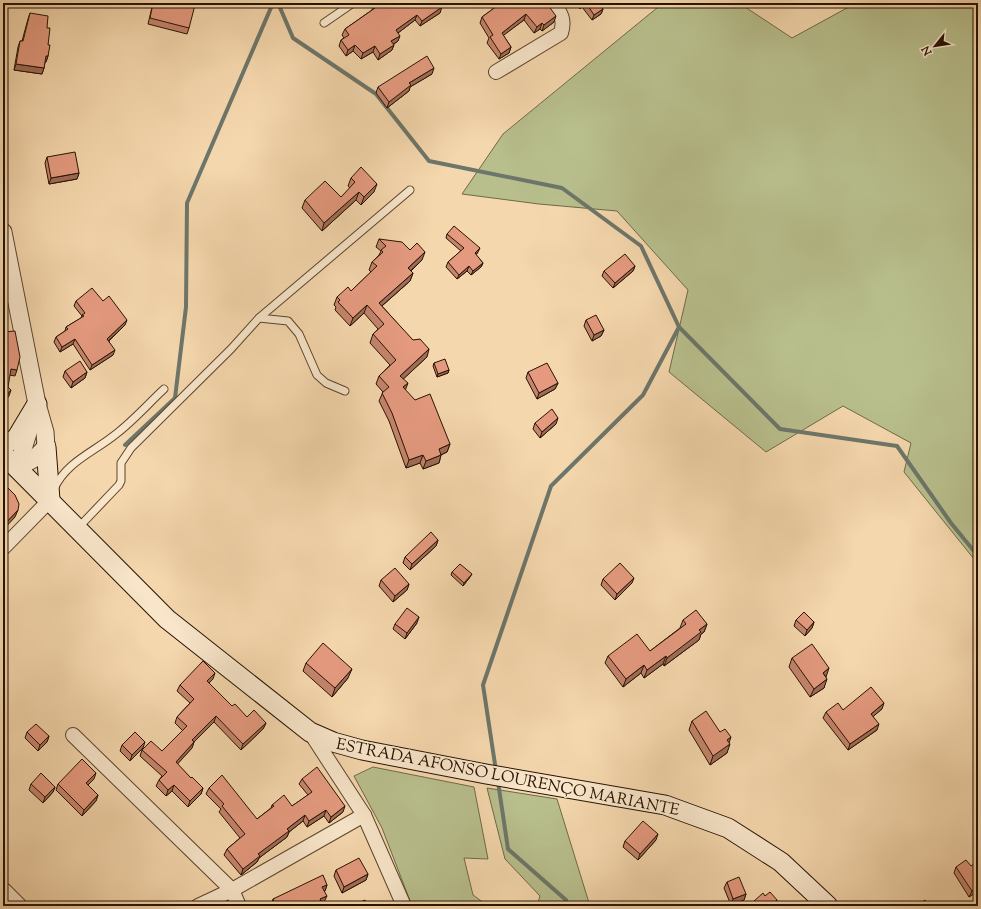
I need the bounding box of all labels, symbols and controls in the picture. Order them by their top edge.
north arrow [915,26,955,66]
text: N [918,43,937,59]
street label: ESTRADA AFONSO LOURENÇO MARIANTE [334,734,681,823]

